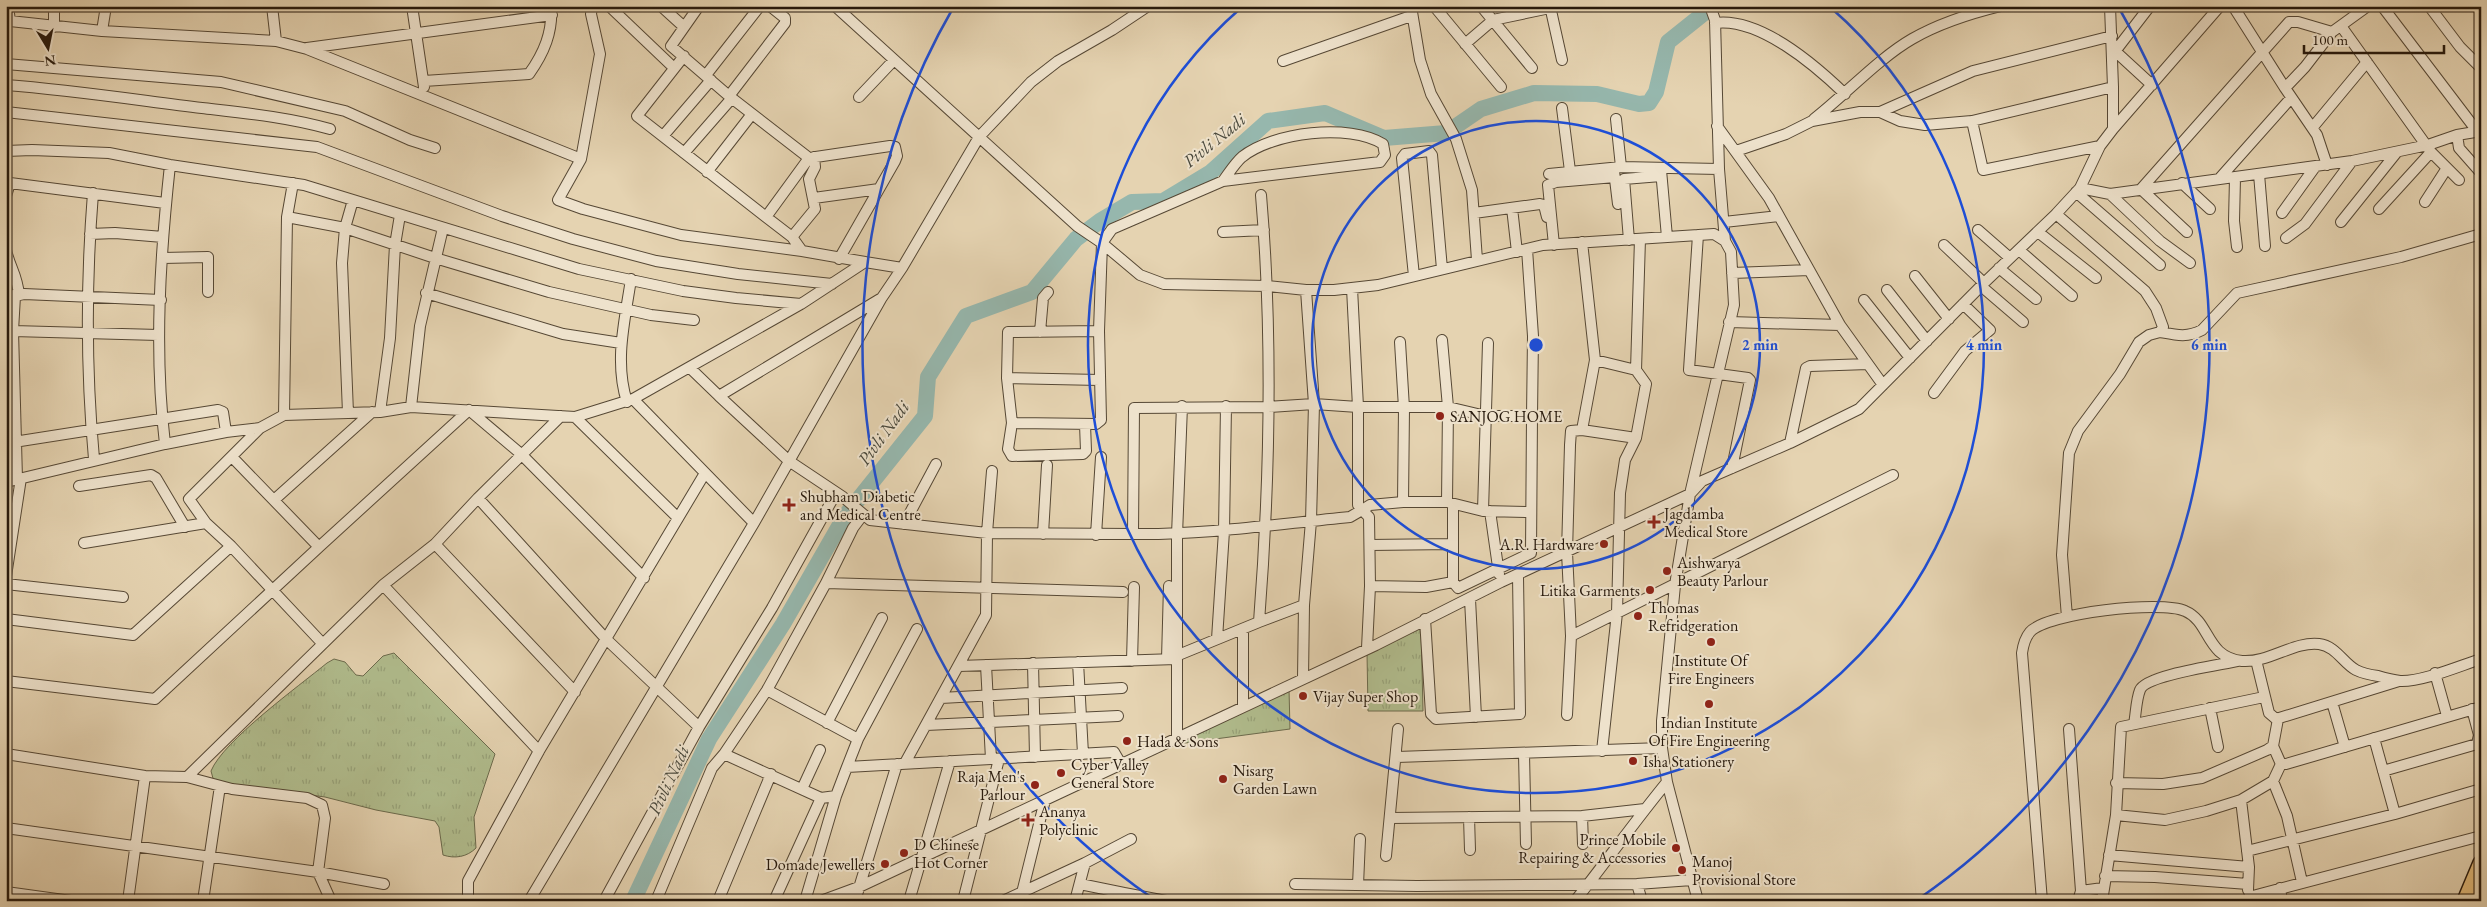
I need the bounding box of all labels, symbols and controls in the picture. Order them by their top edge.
north arrow [22,22,72,72]
scale bar [2304,22,2444,54]
text: 100 m [2312,30,2349,49]
text: N [42,51,57,71]
water label: Pivli Nadi [1178,107,1251,172]
text: 2 min [1742,335,1779,354]
text: 4 min [1966,335,2003,354]
text: 6 min [2191,335,2228,354]
centre of rings [1527,336,1545,354]
water label: Pivli Nadi [852,396,915,470]
place label: SANJOG HOME [1450,406,1562,427]
marker: SANJOG HOME [1434,410,1446,422]
place label: Shubham Diabetic and Medical Centre [800,486,921,525]
marker: Shubham Diabetic and Medical Centre [782,498,796,512]
place label: Jagdamba Medical Store [1662,503,1748,542]
marker: Jagdamba Medical Store [1648,516,1660,528]
place label: A.R. Hardware [1498,534,1594,555]
marker: A.R. Hardware [1598,538,1610,550]
place label: Aishwarya Beauty Parlour [1676,552,1769,591]
marker: Aishwarya Beauty Parlour [1661,565,1673,577]
place label: Litika Garments [1540,580,1640,601]
marker: Litika Garments [1644,584,1656,596]
place label: Thomas Refridgeration [1648,597,1739,636]
marker: Thomas Refridgeration [1632,610,1644,622]
marker: Institute Of Fire Engineers [1705,636,1717,648]
place label: Institute Of Fire Engineers [1668,650,1754,689]
place label: Vijay Super Shop [1313,686,1418,707]
marker: Vijay Super Shop [1297,690,1309,702]
marker: Indian Institute Of Fire Engineering [1703,698,1715,710]
place label: Indian Institute Of Fire Engineering [1648,712,1771,751]
place label: Hada & Sons [1137,731,1218,752]
marker: Hada & Sons [1121,735,1133,747]
water label: Pivli Nadi [642,741,694,818]
place label: Isha Stationery [1643,751,1735,772]
place label: Cyber Valley General Store [1071,754,1154,793]
marker: Isha Stationery [1627,755,1639,767]
place label: Nisarg Garden Lawn [1233,760,1318,799]
place label: Raja Men's Parlour [957,766,1026,805]
marker: Cyber Valley General Store [1055,767,1067,779]
marker: Nisarg Garden Lawn [1217,773,1229,785]
marker: Raja Men's Parlour [1029,779,1041,791]
place label: Ananya Polyclinic [1038,801,1098,840]
marker: Ananya Polyclinic [1021,813,1035,827]
place label: Prince Mobile Repairing & Accessories [1518,829,1666,868]
place label: D Chinese Hot Corner [914,834,988,873]
marker: Prince Mobile Repairing & Accessories [1670,842,1682,854]
marker: D Chinese Hot Corner [898,847,910,859]
place label: Manoj Provisional Store [1692,851,1796,890]
place label: Domade Jewellers [766,854,875,875]
marker: Domade Jewellers [879,858,891,870]
marker: Manoj Provisional Store [1676,864,1688,876]

